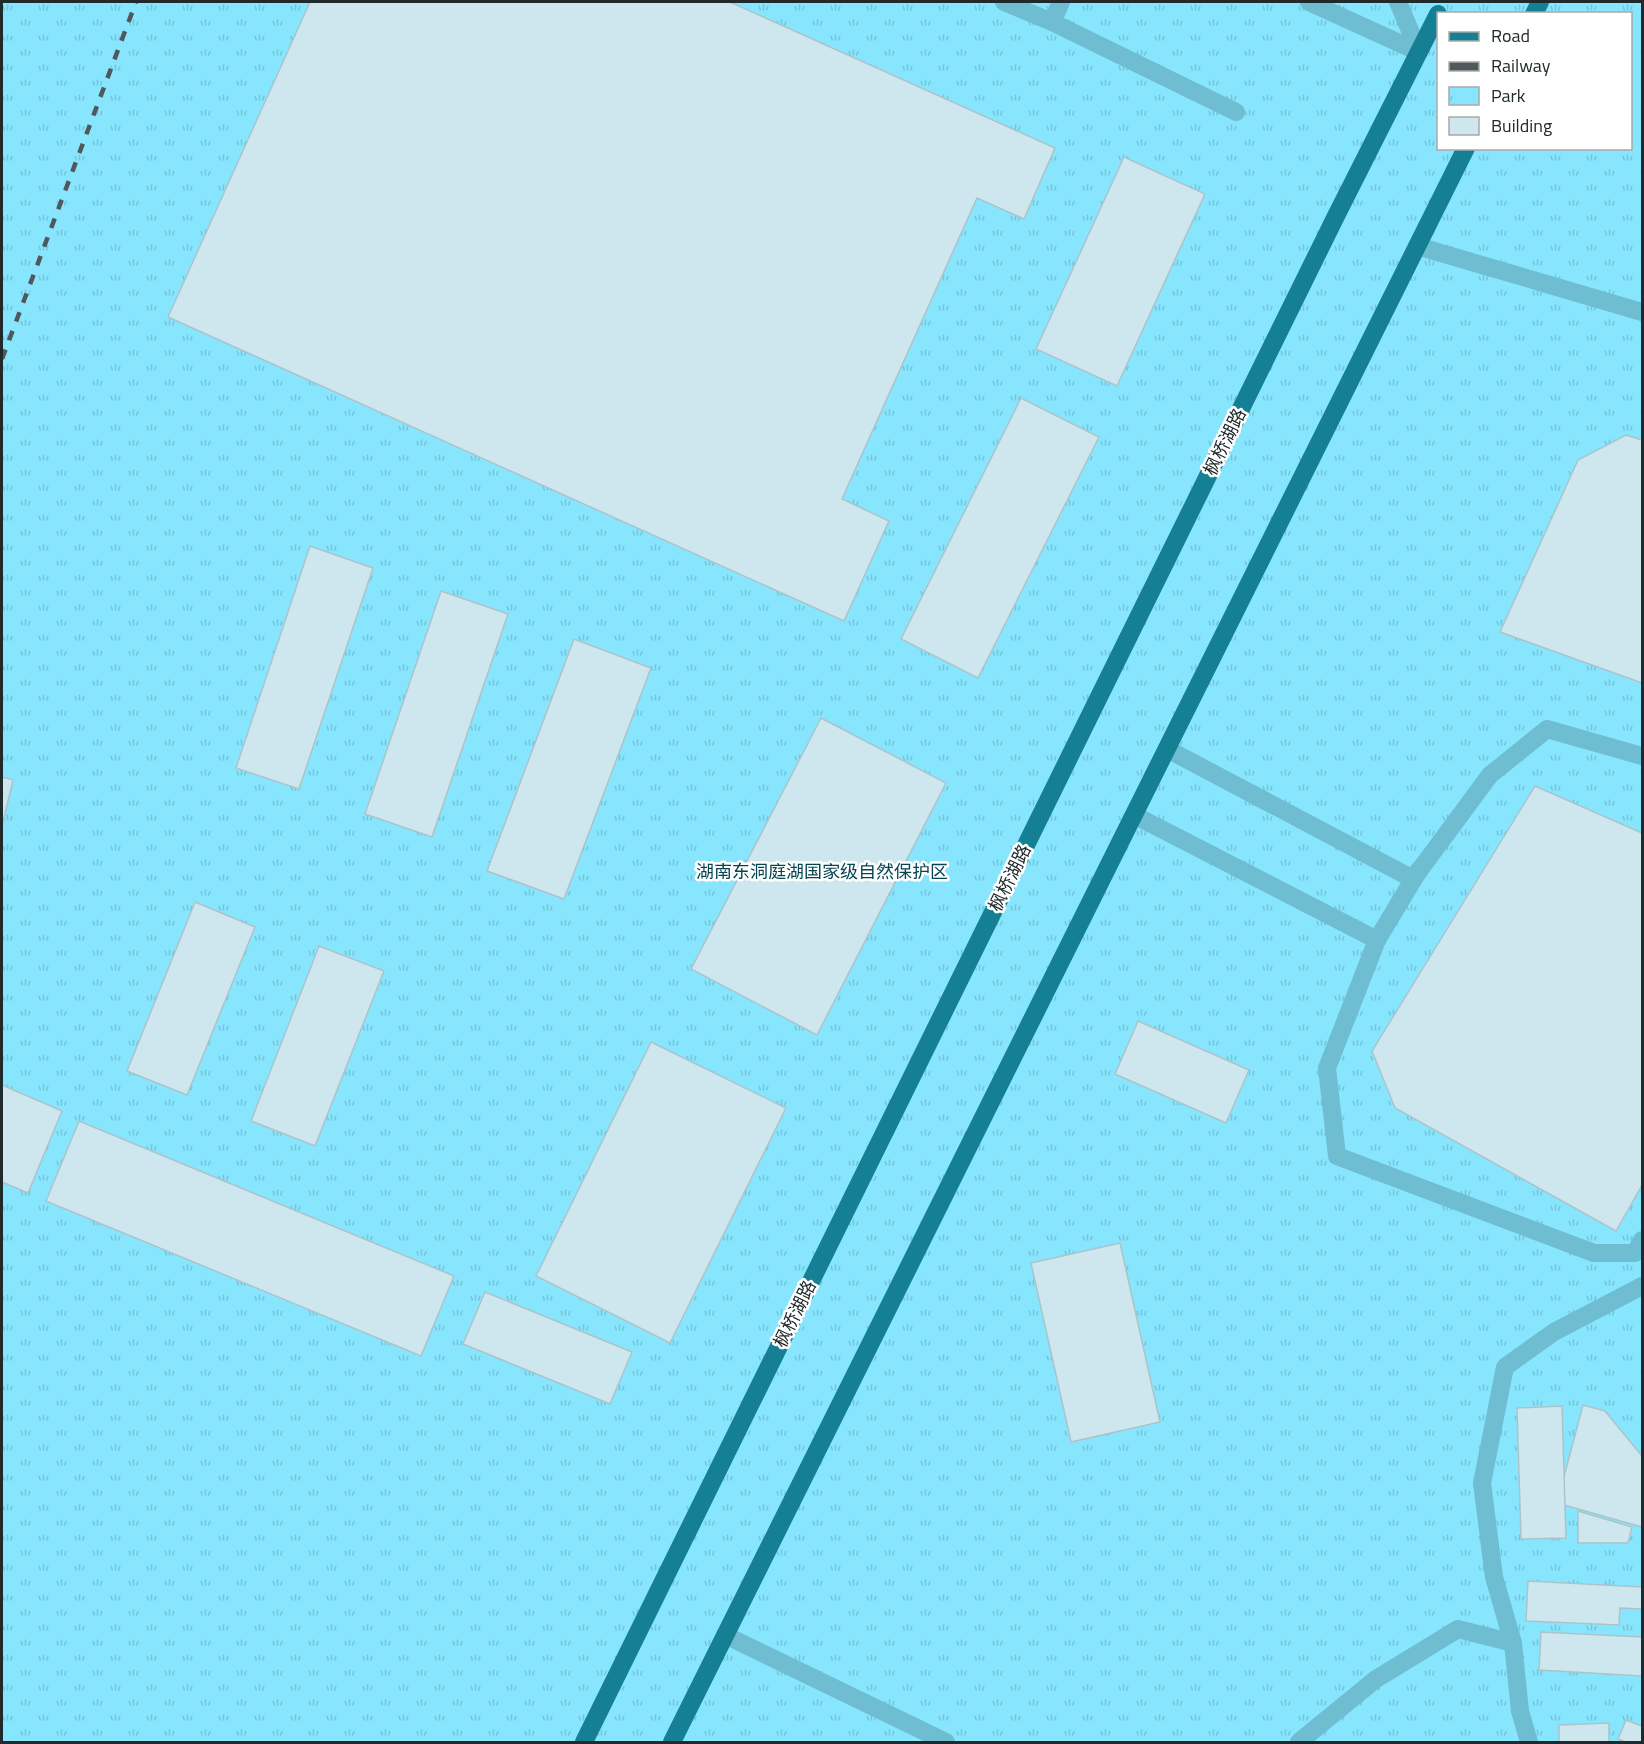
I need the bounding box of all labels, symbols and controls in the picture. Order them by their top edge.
legend [1437,12,1632,150]
text: Road [1491,22,1530,49]
text: Railway [1491,52,1551,79]
text: Park [1491,82,1526,109]
text: Building [1491,112,1552,139]
street label: 枫桥湖路 [1197,404,1252,480]
street label: 枫桥湖路 [982,840,1037,916]
park label: 湖南东洞庭湖国家级自然保护区 [696,858,948,885]
street label: 枫桥湖路 [767,1276,822,1352]

